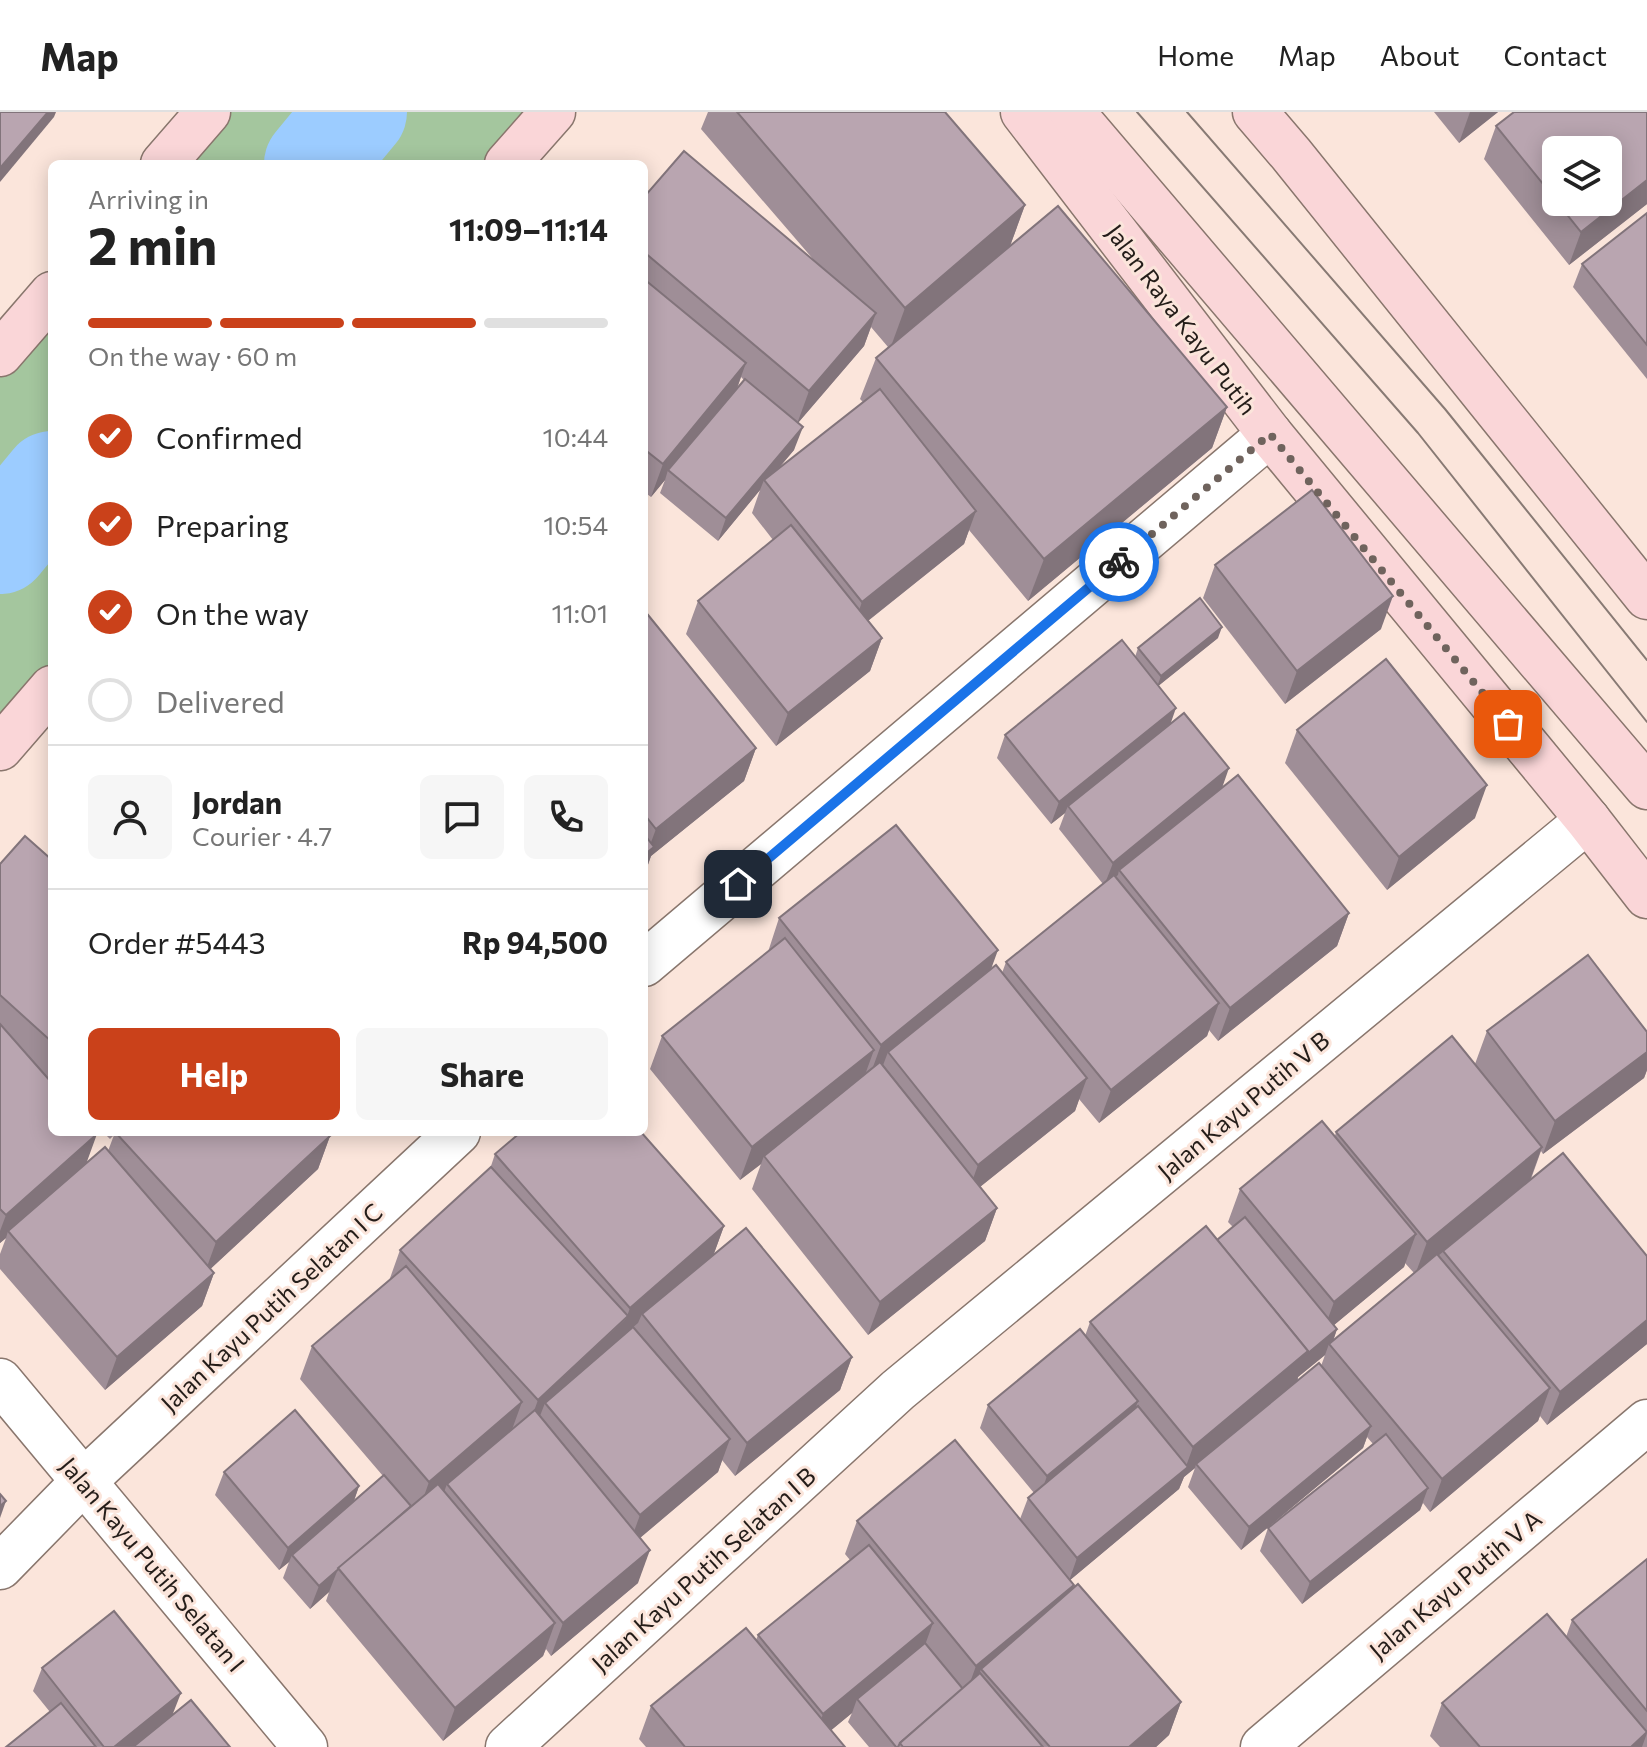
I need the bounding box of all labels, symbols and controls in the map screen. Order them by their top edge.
text: Map [40,32,119,79]
text: Home [1157,38,1234,72]
text: Map [1278,38,1336,72]
text: About [1380,38,1460,72]
text: Contact [1504,38,1607,72]
map controls [1542,136,1622,216]
button: layers [1542,136,1622,216]
text: Arriving in [88,183,209,214]
text: 11:09–11:14 [449,210,608,247]
text: 2 min [88,212,217,276]
street label: Jalan Raya Kayu Putih [1101,218,1263,420]
text: On the way · 60 m [88,340,297,371]
icon: check [88,414,132,458]
text: Confirmed [156,418,303,455]
text: 10:44 [543,421,608,452]
icon: check [88,502,132,546]
text: Preparing [156,506,289,543]
text: 10:54 [543,509,608,540]
courier [1079,522,1159,602]
icon: bike [1097,540,1141,584]
icon: check [88,590,132,634]
text: On the way [156,594,309,631]
text: 11:01 [552,597,608,628]
text: Delivered [156,682,285,719]
pin [1474,690,1542,758]
icon: bag [1486,702,1530,746]
button: person [88,775,172,859]
button: chat [420,775,504,859]
button: phone [524,775,608,859]
text: Jordan [192,783,282,820]
text: Courier · 4.7 [192,820,332,851]
pin [704,850,772,918]
icon: home [716,862,760,906]
text: Order #5443 [88,923,266,960]
text: Rp 94,500 [462,923,608,960]
street label: Jalan Kayu Putih V B [1151,1025,1335,1185]
button: Help [88,1028,340,1120]
button: Share [356,1028,608,1120]
street label: Jalan Kayu Putih Selatan I C [154,1197,388,1417]
street label: Jalan Kayu Putih Selatan I [55,1451,251,1677]
street label: Jalan Kayu Putih Selatan I B [585,1461,821,1677]
street label: Jalan Kayu Putih V A [1363,1504,1547,1664]

